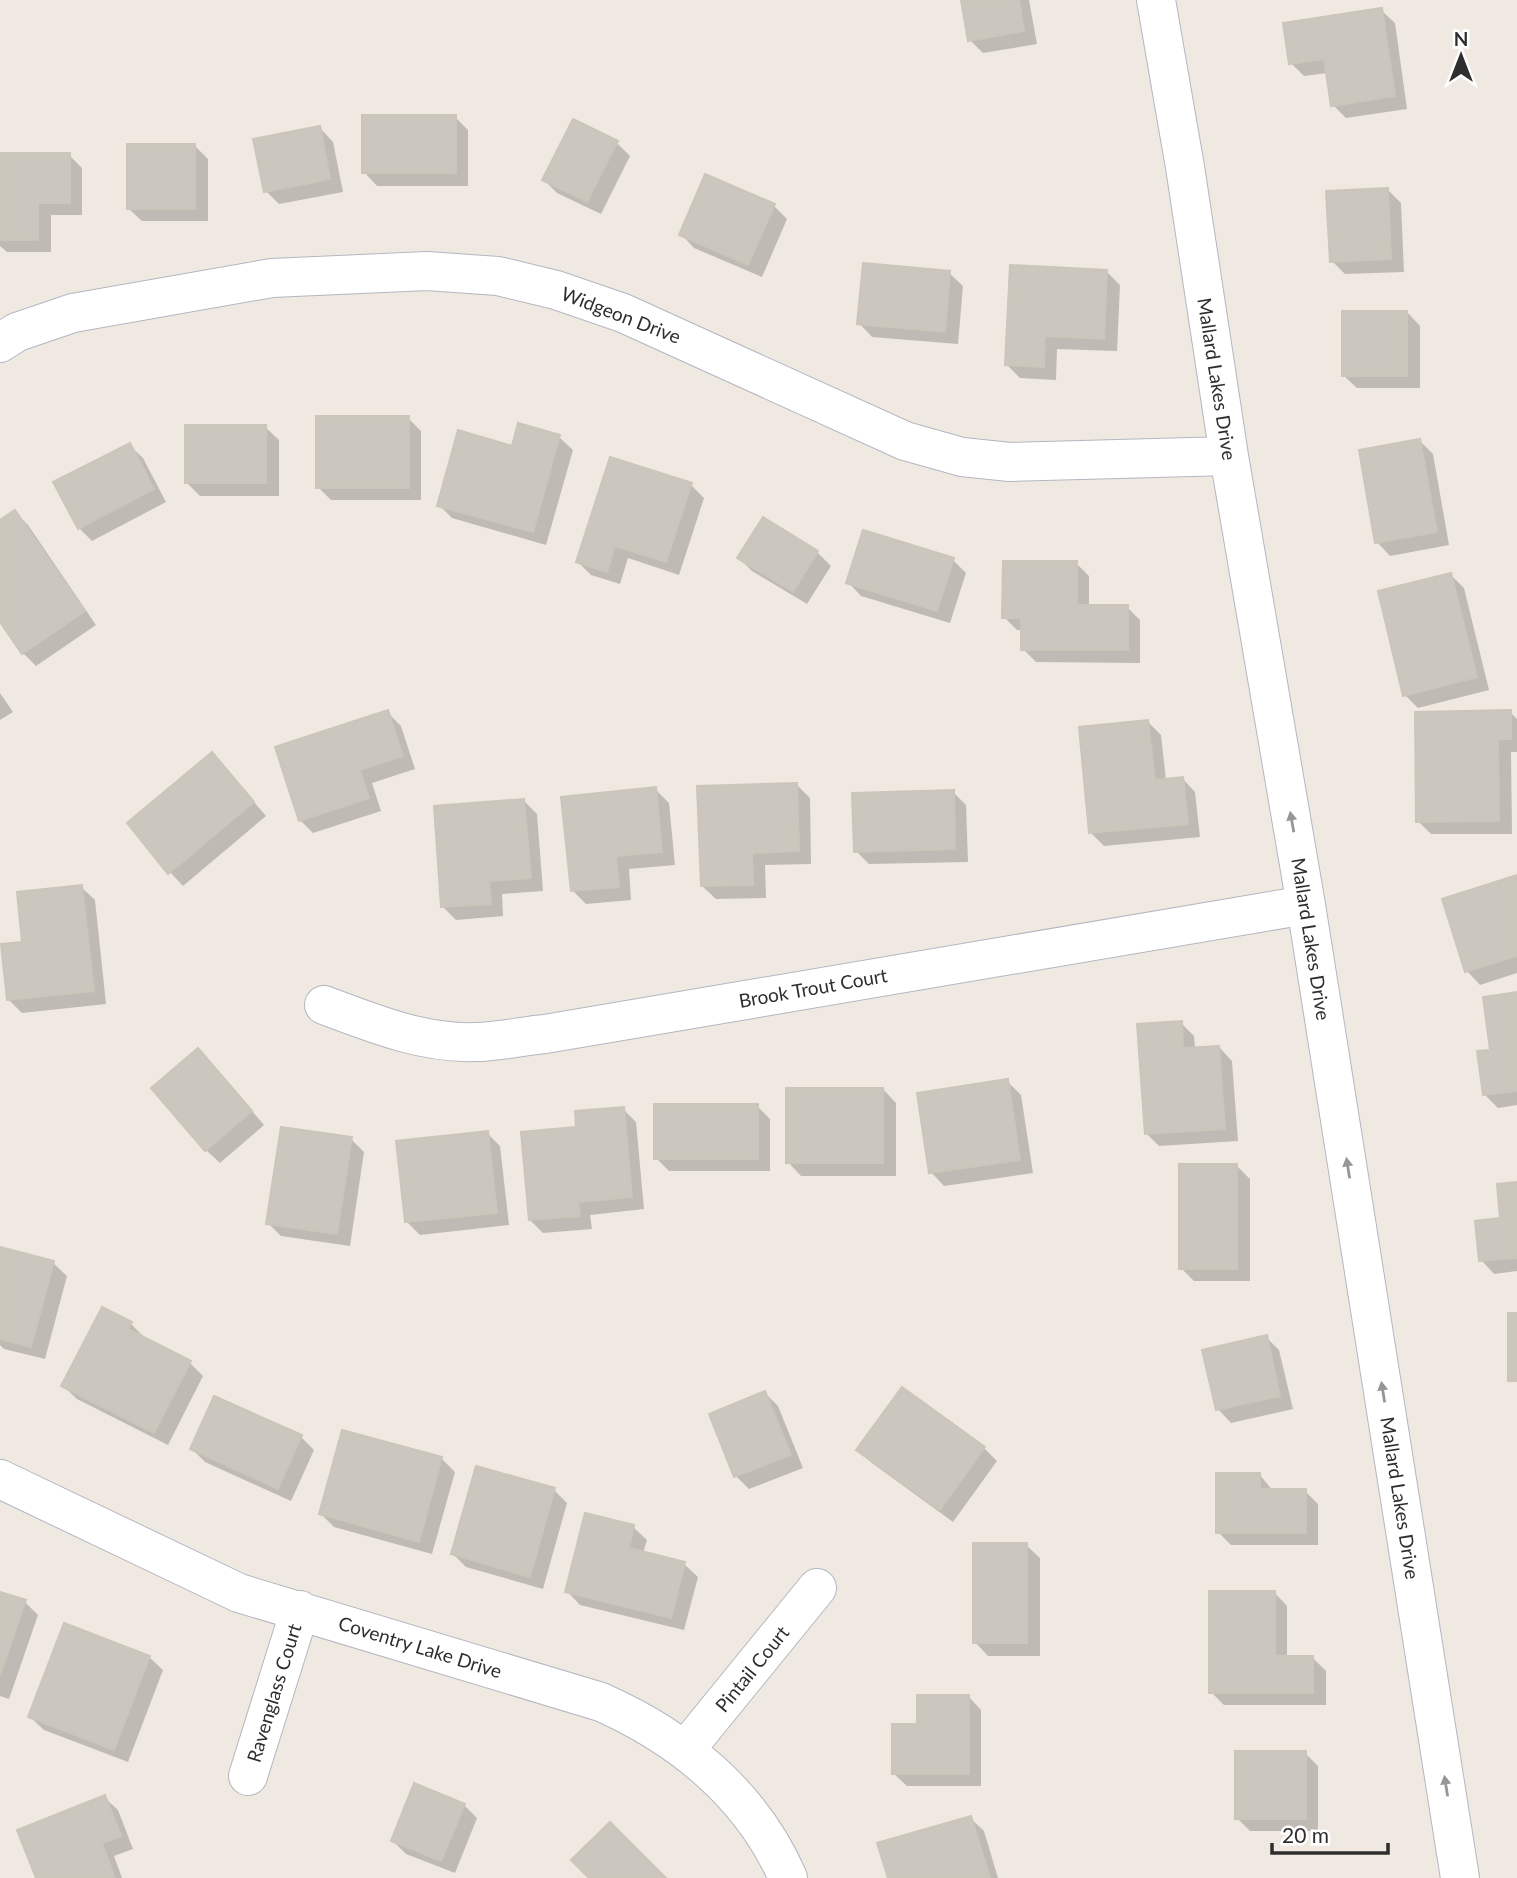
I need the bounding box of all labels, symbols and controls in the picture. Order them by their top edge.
north arrow [1426,21,1496,91]
text: N [1454,27,1468,50]
street label: Widgeon Drive [558,281,684,348]
street label: Mallard Lakes Drive [1193,296,1242,462]
one-way arrow [1286,811,1297,833]
street label: Mallard Lakes Drive [1287,856,1336,1022]
street label: Brook Trout Court [737,963,889,1012]
one-way arrow [1342,1157,1353,1179]
one-way arrow [1377,1381,1388,1403]
street label: Mallard Lakes Drive [1376,1415,1425,1581]
street label: Coventry Lake Drive [336,1611,505,1682]
street label: Ravenglass Court [241,1621,306,1765]
street label: Pintail Court [710,1621,793,1716]
one-way arrow [1440,1775,1451,1797]
scale bar [1272,1812,1388,1856]
text: 20 m [1282,1822,1329,1847]

